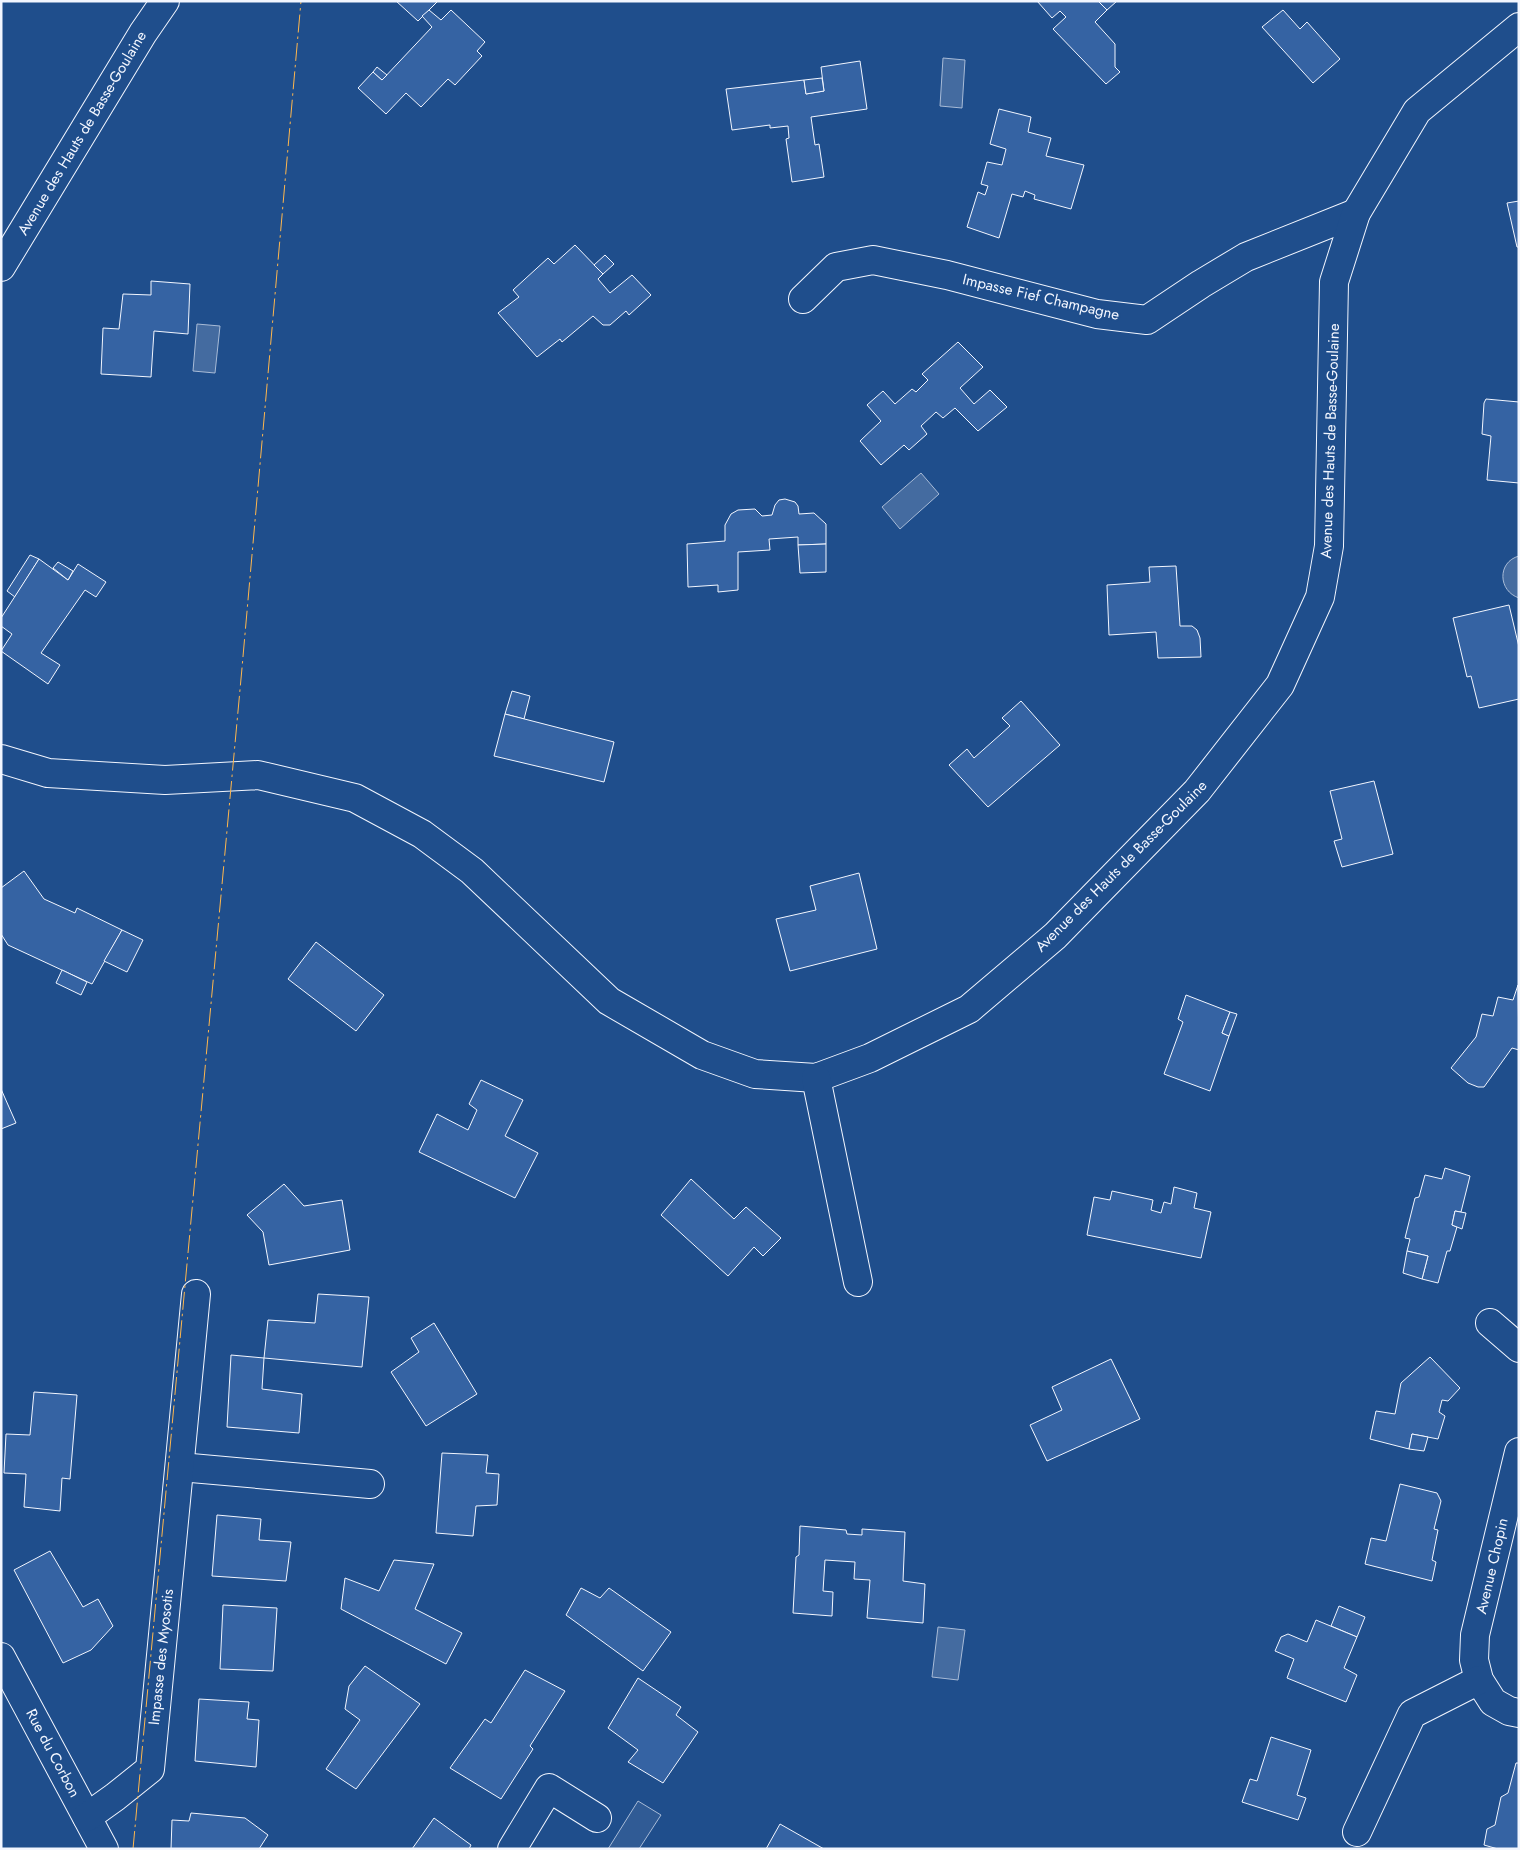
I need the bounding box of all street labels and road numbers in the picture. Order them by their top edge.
street label: Avenue des Hauts de Basse-Goulaine [12,26,152,239]
street label: Impasse Fief Champagne [960,268,1122,326]
street label: Avenue des Hauts de Basse-Goulaine [1315,323,1345,559]
street label: Avenue des Hauts de Basse-Goulaine [1030,775,1212,957]
street label: Avenue Chopin [1470,1516,1514,1616]
street label: Impasse des Myosotis [143,1588,179,1726]
street label: Rue du Corbon [20,1705,86,1801]

